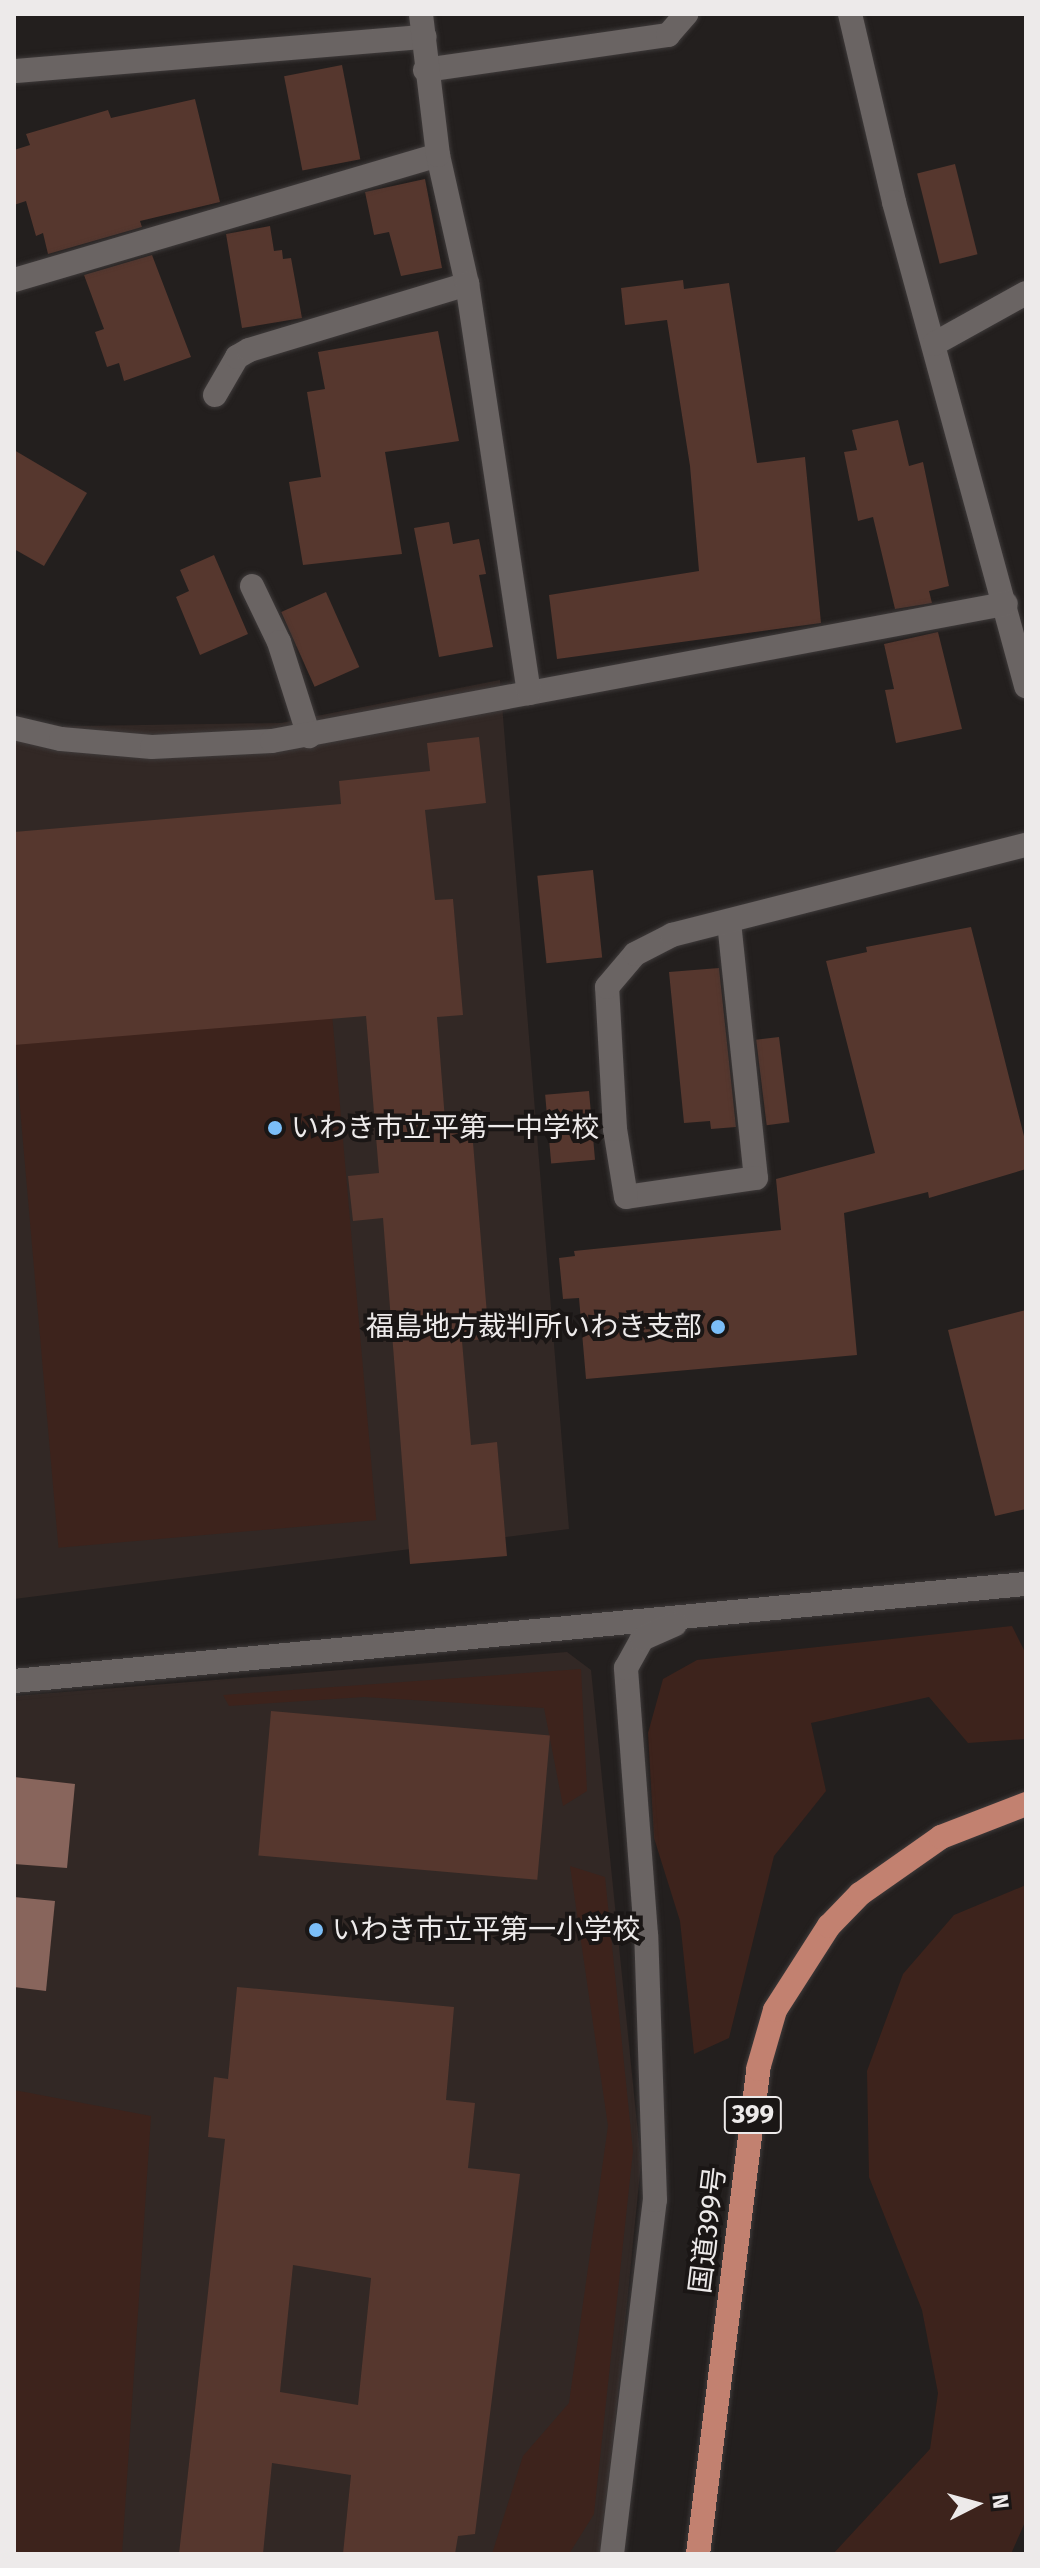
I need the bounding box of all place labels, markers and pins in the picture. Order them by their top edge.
place label: いわき市立平第一中学校 [291,1111,599,1145]
marker: いわき市立平第一中学校 [266,1119,284,1137]
place label: 福島地方裁判所いわき支部 [366,1310,702,1344]
marker: 福島地方裁判所いわき支部 [709,1318,727,1336]
place label: いわき市立平第一小学校 [332,1913,640,1947]
marker: いわき市立平第一小学校 [307,1921,325,1939]

